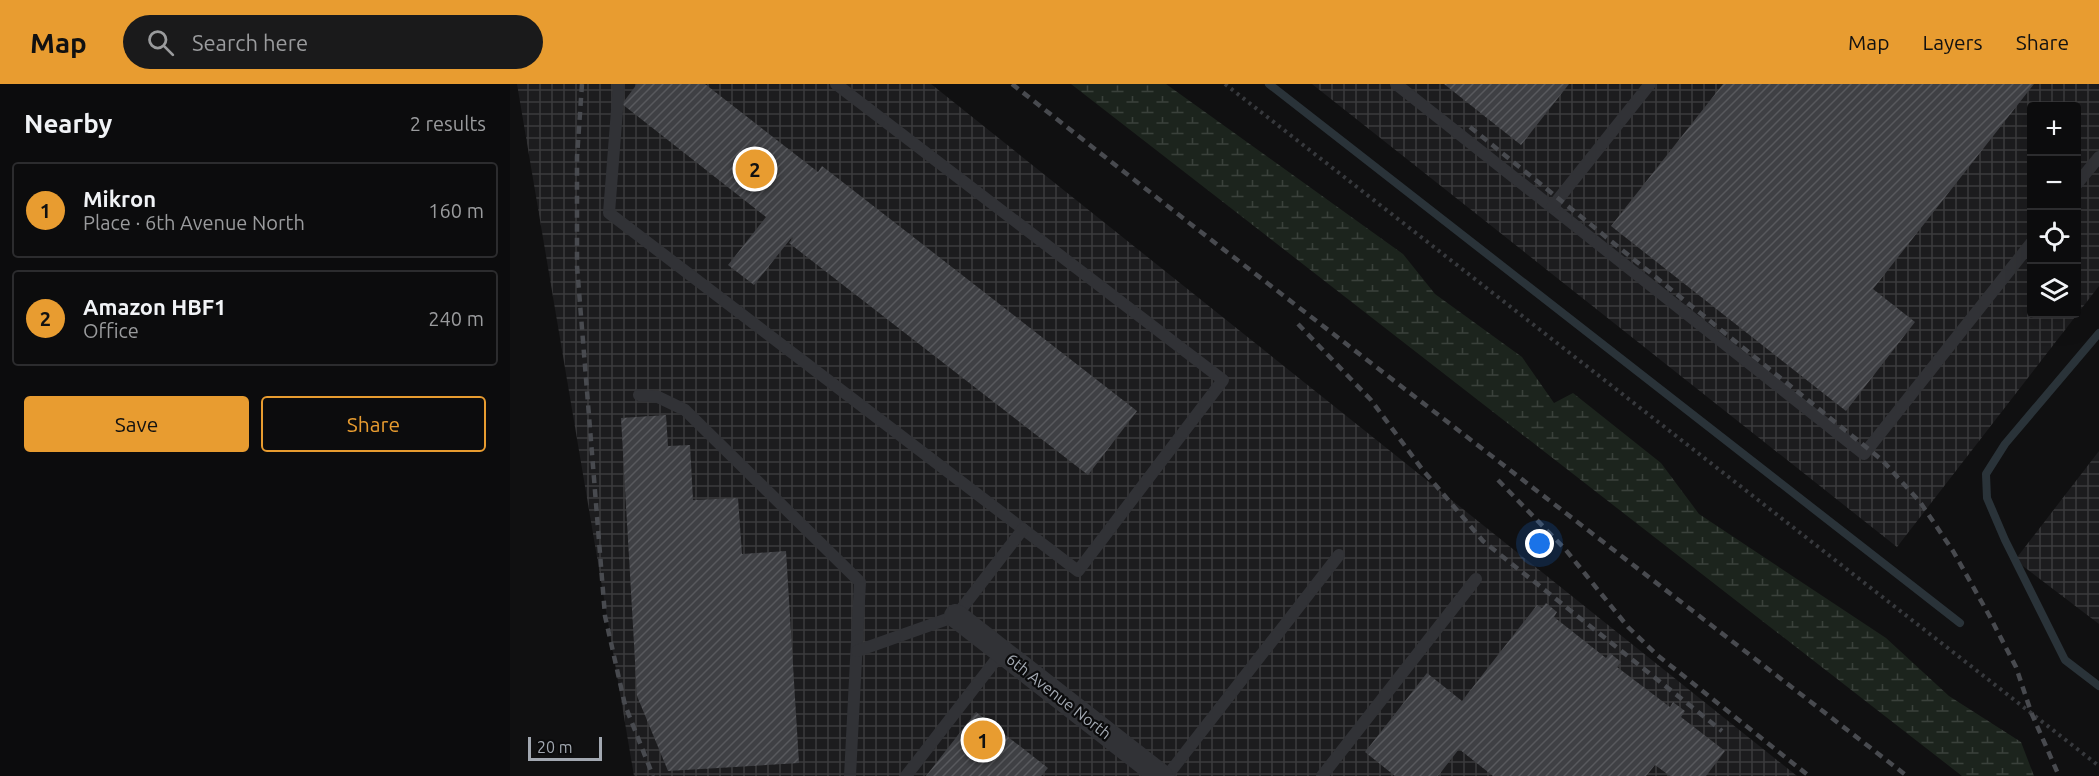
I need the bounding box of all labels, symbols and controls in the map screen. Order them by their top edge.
search box [123,15,543,69]
icon: search [144,26,177,59]
text: Map [30,27,87,58]
text: Search here [192,30,308,55]
text: Map [1848,30,1889,54]
text: Layers [1922,30,1983,54]
text: Share [2016,30,2069,54]
map controls [2027,102,2081,318]
button: + [2027,102,2081,156]
text: Nearby [24,109,112,138]
text: 2 results [410,112,486,135]
pin: 2 [736,146,774,191]
button: − [2027,156,2081,210]
text: Mikron [83,186,156,211]
text: 1 [40,199,51,222]
text: 160 m [428,199,484,222]
button: locate [2027,210,2081,264]
text: Place · 6th Avenue North [83,211,305,234]
button: layers [2027,264,2081,318]
text: Amazon HBF1 [83,294,227,319]
text: 2 [40,307,51,330]
text: 240 m [428,307,484,330]
text: Office [83,319,139,342]
button: Save [24,396,249,452]
button: Share [261,396,486,452]
your location [1525,529,1554,558]
street label: 6th Avenue North [1003,650,1115,742]
pin: 1 [964,718,1002,762]
scale bar [528,734,602,762]
text: 20 m [537,738,573,756]

